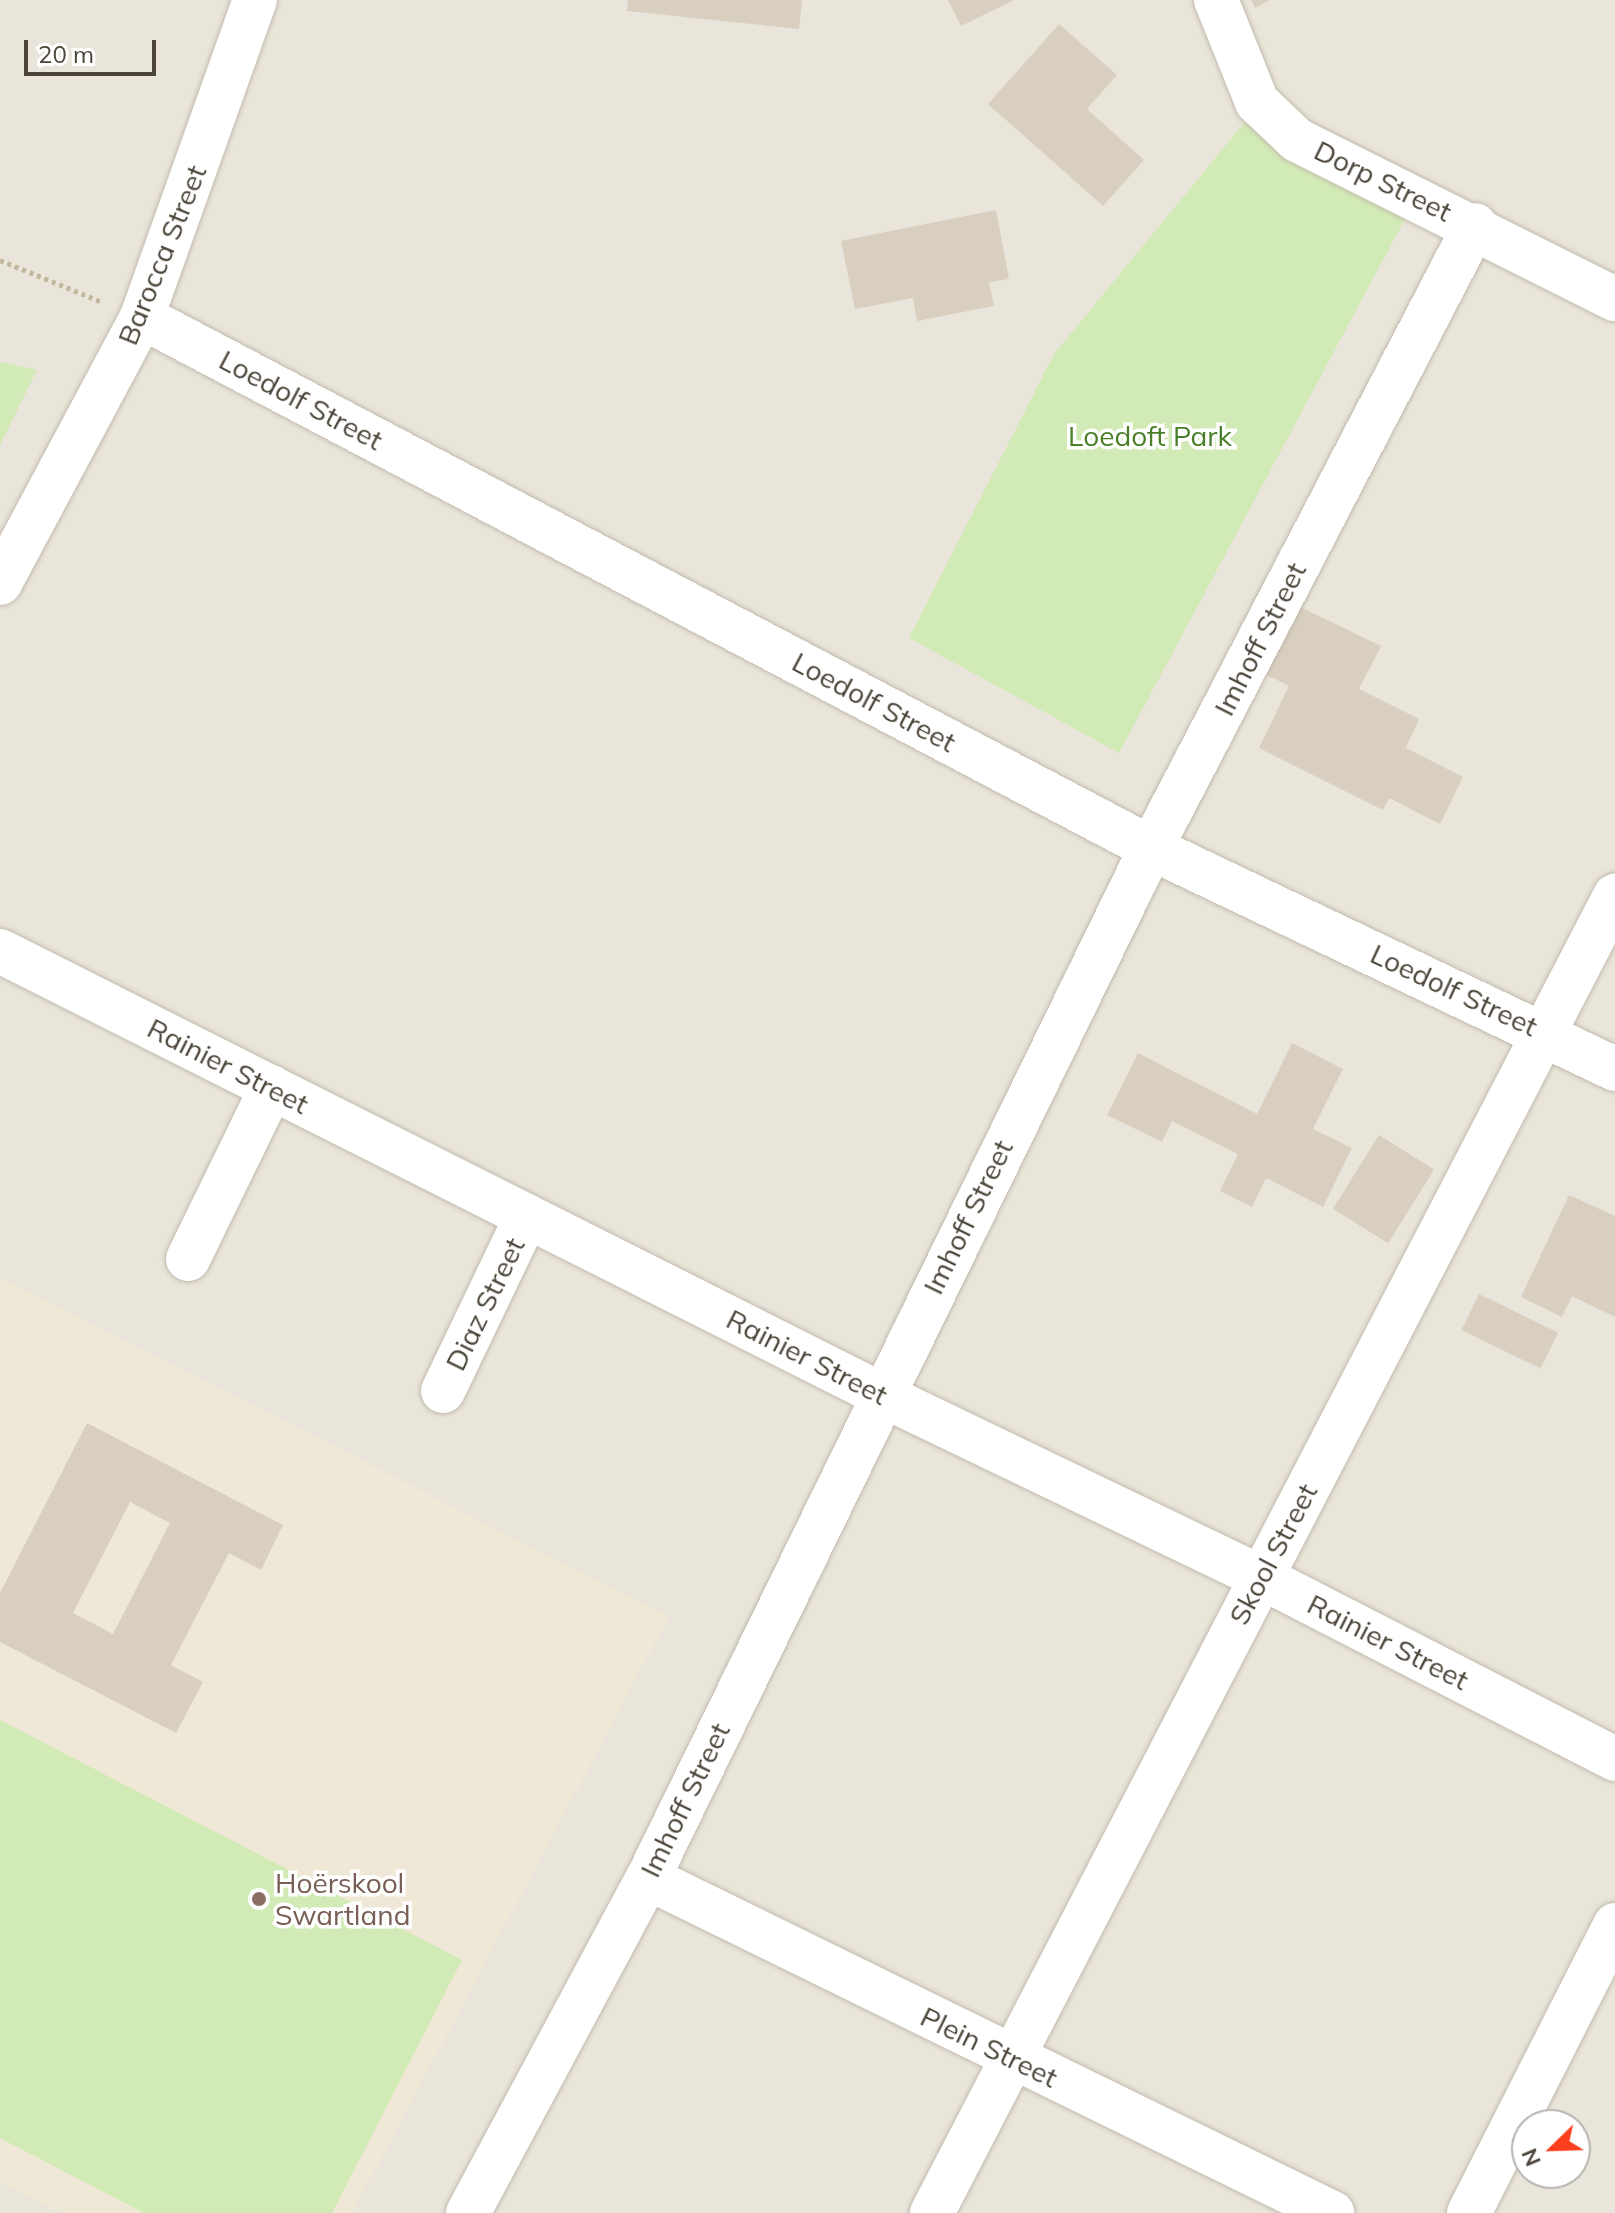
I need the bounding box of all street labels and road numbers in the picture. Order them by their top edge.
street label: Dorp Street [1309,133,1457,229]
street label: Barocca Street [111,160,213,350]
street label: Loedolf Street [214,343,388,457]
street label: Imhoff Street [1207,557,1313,721]
street label: Loedolf Street [787,645,961,759]
street label: Loedolf Street [1365,937,1543,1043]
street label: Rainier Street [142,1011,314,1121]
street label: Imhoff Street [916,1134,1020,1300]
street label: Diaz Street [438,1232,532,1376]
street label: Rainier Street [721,1302,893,1412]
street label: Skool Street [1222,1478,1324,1630]
street label: Rainier Street [1302,1587,1474,1697]
street label: Imhoff Street [633,1717,737,1883]
street label: Plein Street [915,1999,1063,2095]

